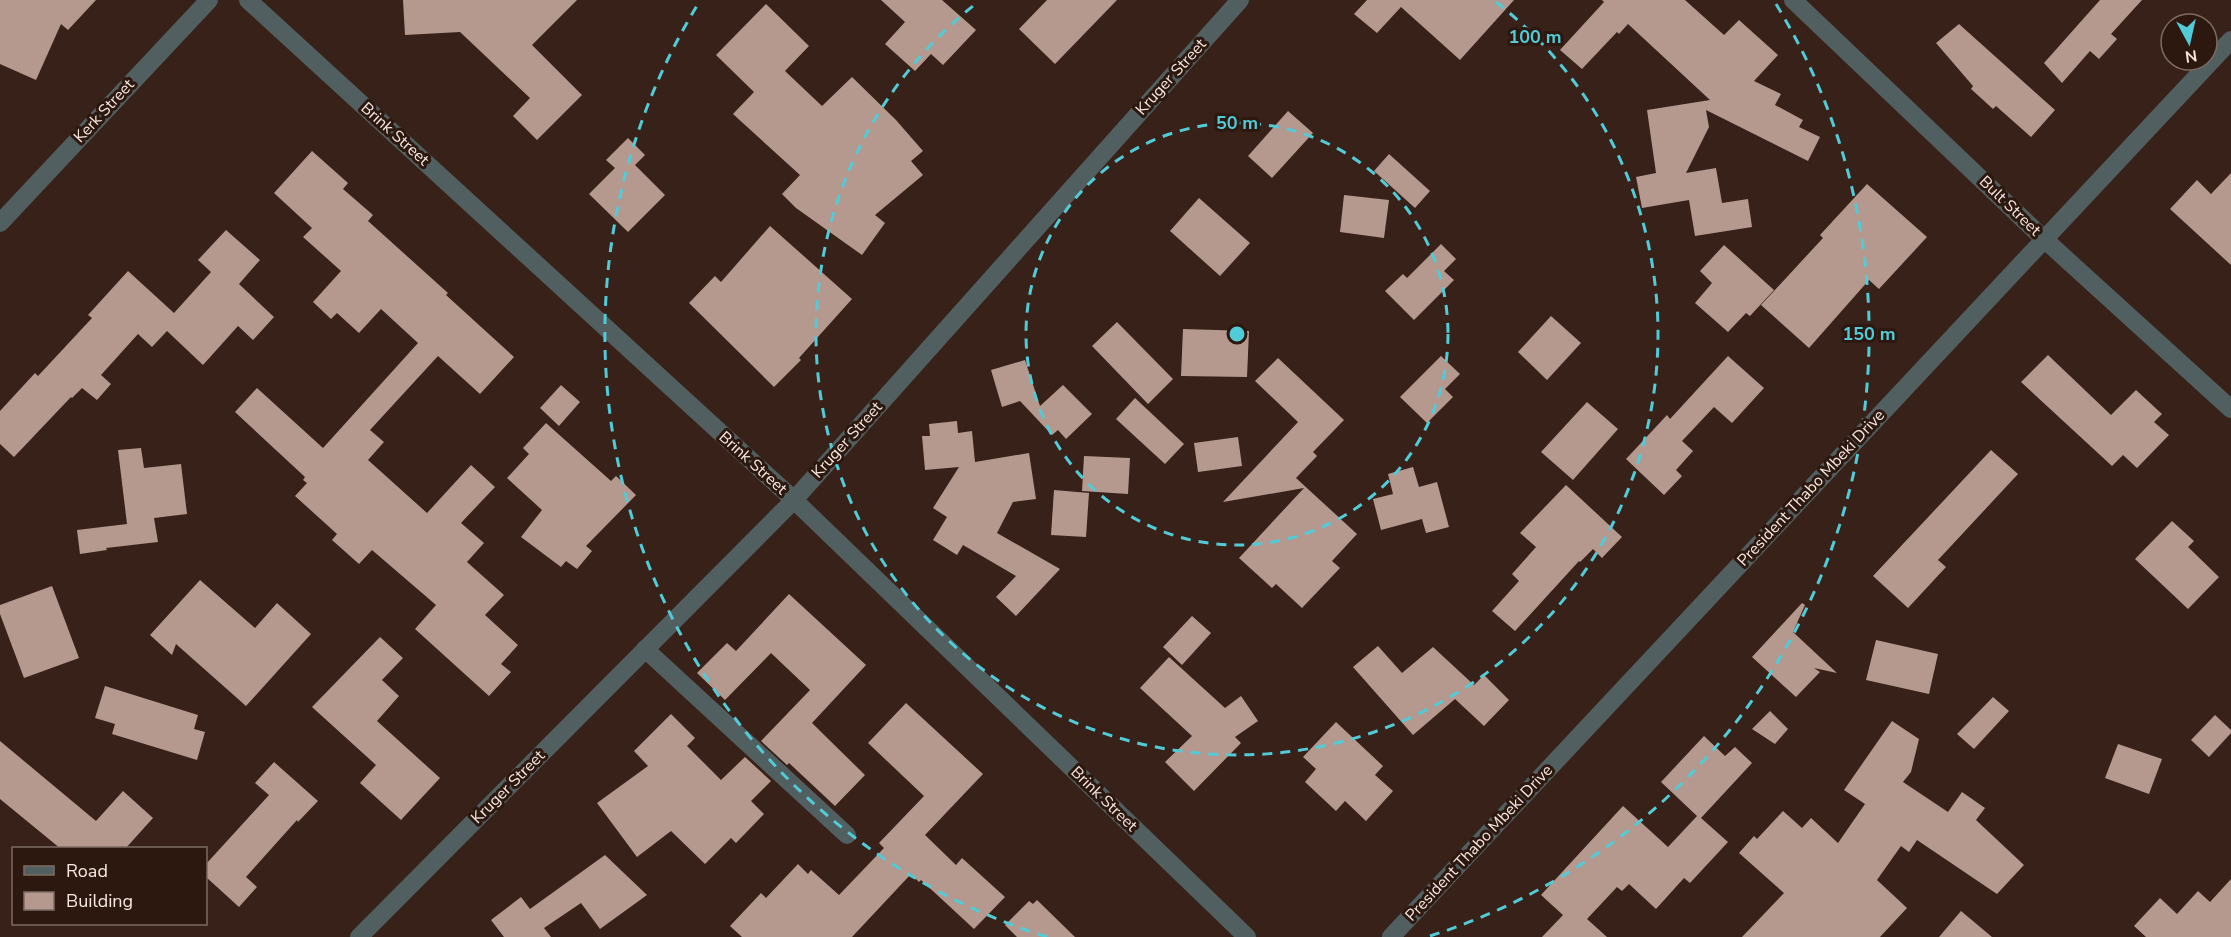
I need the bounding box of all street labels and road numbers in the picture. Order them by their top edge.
street label: Kruger Street [1131,34,1212,120]
street label: Kerk Street [69,74,140,148]
street label: Brink Street [356,97,434,171]
street label: Bult Street [1974,171,2046,241]
street label: Kruger Street [807,397,888,483]
street label: President Thabo Mbeki Drive [1732,405,1890,571]
street label: Brink Street [714,426,792,500]
street label: Kruger Street [466,745,550,829]
street label: President Thabo Mbeki Drive [1400,760,1558,926]
street label: Brink Street [1066,762,1143,837]

